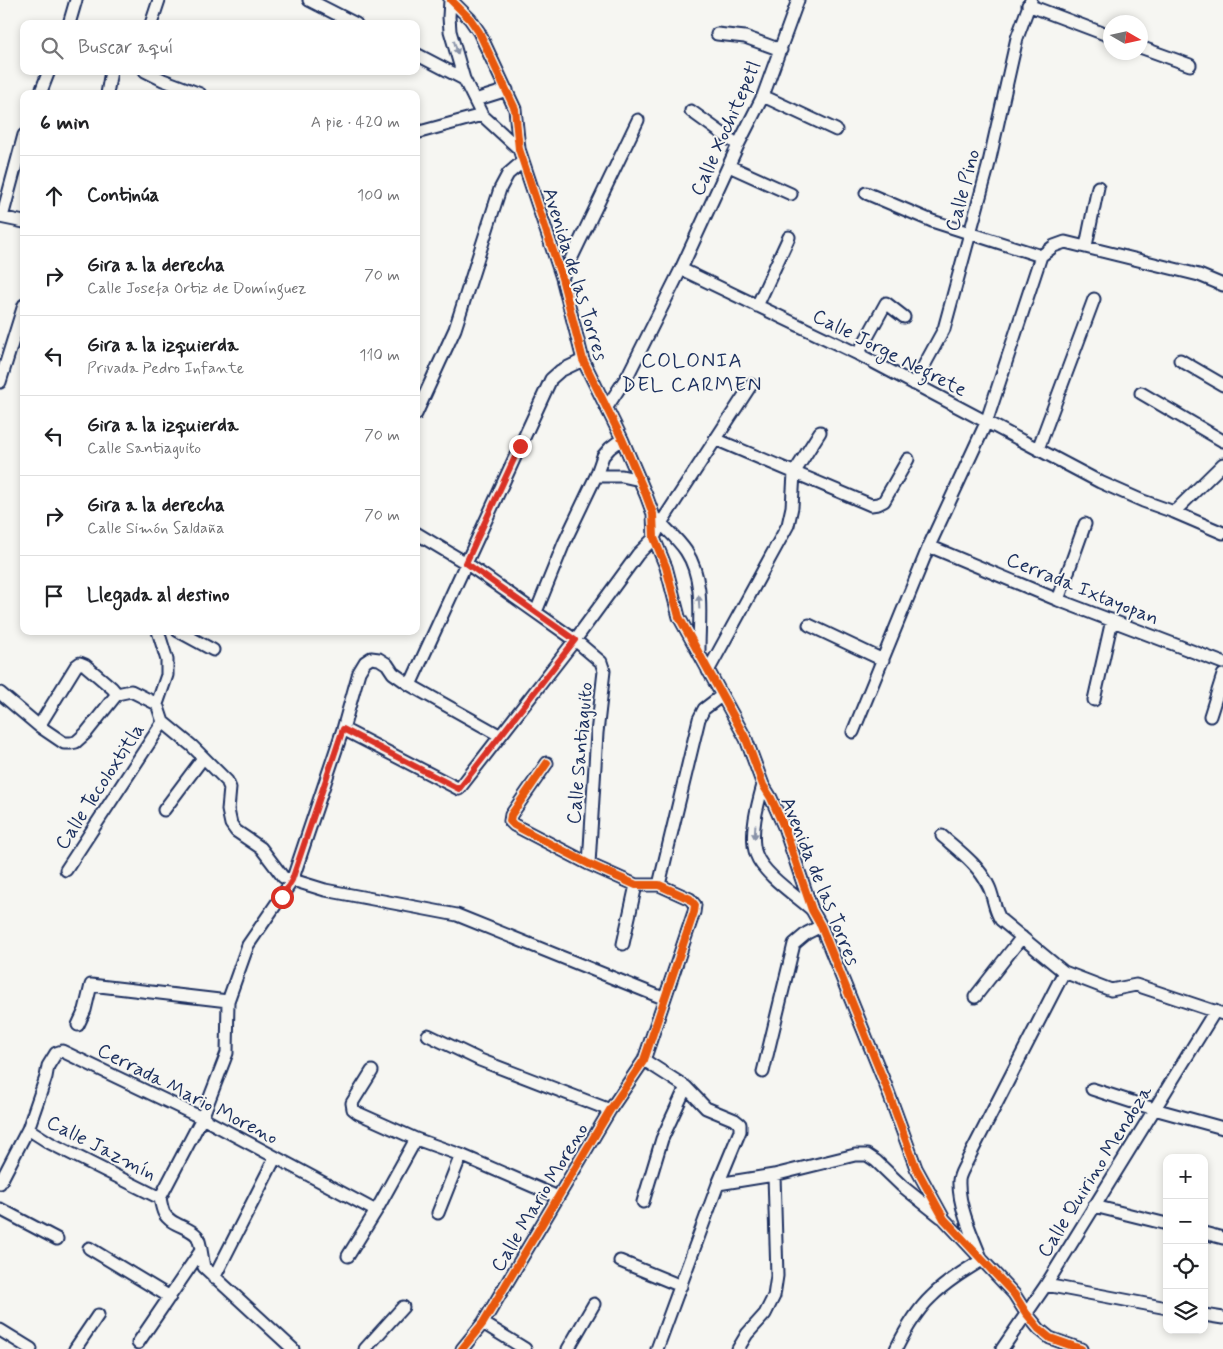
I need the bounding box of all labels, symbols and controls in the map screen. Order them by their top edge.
north arrow [1103,15,1148,60]
search box [20,20,420,75]
icon: search [38,34,66,62]
text: Buscar aquí [78,35,173,60]
one-way arrow [452,40,460,55]
street label: Calle Xochitepetl [684,57,768,201]
text: 6 min [40,109,90,137]
text: A pie · 420 m [311,112,400,133]
street label: Calle Pino [940,146,987,235]
icon: ahead [40,182,68,210]
text: Continúa [87,183,159,208]
street label: Avenida de las Torres [535,184,614,365]
text: 100 m [357,185,400,206]
text: Gira a la derecha [87,253,225,278]
icon: right [40,262,68,290]
text: 70 m [364,265,400,286]
text: Calle Josefa Ortiz de Domínguez [87,278,307,299]
street label: Calle Jorge Negrete [807,303,971,406]
text: Gira a la izquierda [87,333,238,358]
icon: left [40,342,68,370]
text: 110 m [359,345,400,366]
district label: COLONIA DEL CARMEN [622,347,762,399]
text: Privada Pedro Infante [87,358,244,379]
text: Gira a la izquierda [87,413,238,438]
icon: left [40,422,68,450]
text: 70 m [364,425,400,446]
route end [509,435,532,458]
text: Calle Santiaguito [87,438,201,459]
text: Gira a la derecha [87,493,225,518]
icon: right [40,502,68,530]
text: 70 m [364,505,400,526]
text: Calle Simón Saldaña [87,518,224,539]
street label: Cerrada Ixtayopan [1002,546,1163,632]
icon: arrive [40,582,68,610]
text: Llegada al destino [87,583,229,608]
one-way arrow [695,594,703,610]
street label: Calle Santiaguito [561,681,600,825]
street label: Calle Tecoloxtitla [49,718,151,855]
street label: Avenida de las Torres [773,793,866,970]
one-way arrow [751,825,759,841]
route start [271,886,294,909]
street label: Cerrada Mario Moreno [92,1037,282,1152]
street label: Calle Quirino Mendoza [1031,1080,1160,1263]
street label: Calle Jazmín [42,1109,161,1188]
street label: Calle Mario Moreno [485,1118,596,1277]
map controls [1163,1154,1208,1334]
button: + [1163,1154,1208,1199]
button: − [1163,1199,1208,1244]
button: locate [1163,1244,1208,1289]
button: layers [1163,1289,1208,1334]

